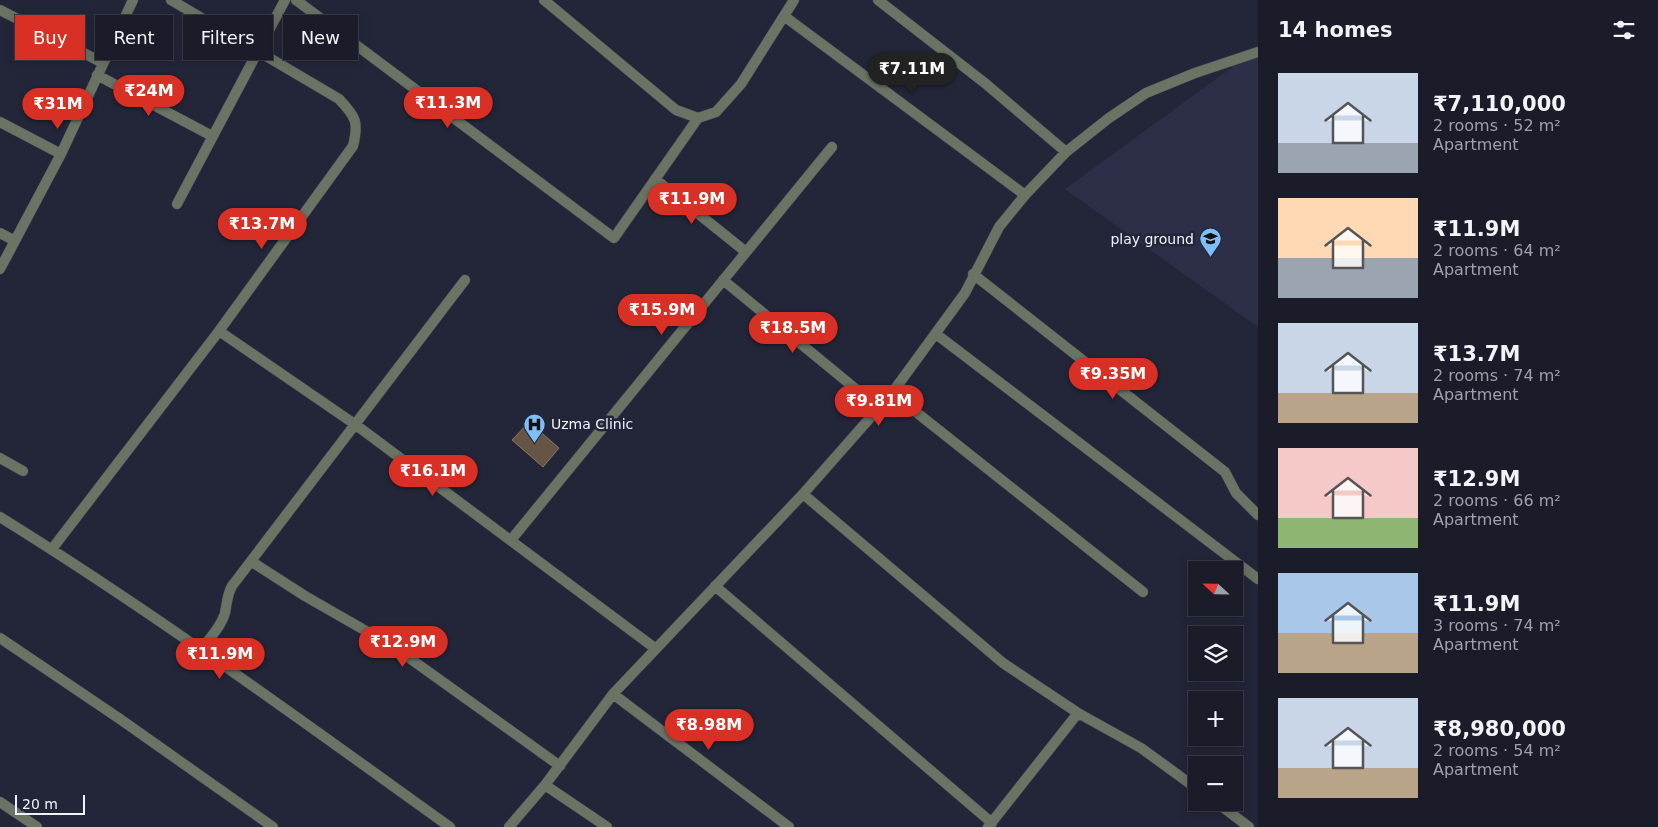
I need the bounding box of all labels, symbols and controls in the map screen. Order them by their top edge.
chip: Buy [15,15,85,60]
chip: Rent [95,15,173,60]
chip: Filters [183,15,273,60]
chip: New [283,15,358,60]
icon: filters [1610,16,1638,44]
text: 14 homes [1278,18,1393,42]
pin: ₹7.11M [871,52,953,95]
text: ₹7.11M [879,59,945,78]
pin: ₹24M [119,74,179,117]
text: ₹24M [124,81,174,100]
pin: ₹11.3M [407,86,489,129]
pin: ₹31M [28,88,88,130]
text: ₹7,110,000 [1433,92,1566,116]
text: ₹11.3M [415,93,481,112]
icon: home [1318,93,1378,153]
text: ₹31M [33,94,83,113]
text: 2 rooms · 52 m² [1433,116,1561,135]
text: Apartment [1433,135,1519,154]
pin: ₹11.9M [651,182,733,225]
text: ₹11.9M [659,189,725,208]
pin: ₹13.7M [221,208,303,250]
text: ₹13.7M [229,214,295,233]
text: ₹11.9M [1433,217,1520,241]
icon: home [1318,218,1378,278]
school or university icon: play ground [1198,227,1222,258]
place label: play ground [1110,231,1194,247]
text: 2 rooms · 64 m² [1433,241,1561,260]
text: Apartment [1433,260,1519,279]
pin: ₹15.9M [621,294,703,336]
text: ₹15.9M [629,300,695,319]
pin: ₹18.5M [752,312,834,354]
text: ₹18.5M [760,318,826,337]
text: ₹13.7M [1433,342,1520,366]
icon: home [1318,343,1378,403]
pin: ₹9.35M [1072,358,1154,400]
text: ₹9.35M [1080,364,1146,383]
text: 2 rooms · 74 m² [1433,366,1561,385]
pin: ₹9.81M [838,384,920,427]
text: Apartment [1433,385,1519,404]
text: ₹9.81M [846,391,912,410]
hospital icon: Uzma Clinic [523,412,547,443]
place label: Uzma Clinic [551,416,633,432]
pin: ₹16.1M [392,454,474,497]
text: ₹16.1M [400,461,466,480]
text: ₹12.9M [1433,467,1520,491]
icon: home [1318,468,1378,528]
text: 2 rooms · 66 m² [1433,491,1561,510]
text: Apartment [1433,510,1519,529]
north arrow [1188,561,1242,616]
map controls [1188,561,1243,811]
text: ₹11.9M [1433,592,1520,616]
icon: home [1318,593,1378,653]
text: 3 rooms · 74 m² [1433,616,1561,635]
pin: ₹12.9M [362,626,444,668]
button: layers [1188,626,1243,681]
text: ₹12.9M [370,632,436,651]
text: Apartment [1433,635,1519,654]
pin: ₹11.9M [179,638,261,680]
text: ₹11.9M [187,644,253,663]
button: + [1188,691,1243,746]
pin: ₹8.98M [668,708,750,751]
text: ₹8.98M [676,715,742,734]
text: ₹8,980,000 [1433,717,1566,741]
icon: home [1318,718,1378,778]
text: 2 rooms · 54 m² [1433,741,1561,760]
button: − [1188,756,1243,811]
text: Apartment [1433,760,1519,779]
scale bar [15,792,85,815]
text: 20 m [22,796,58,812]

